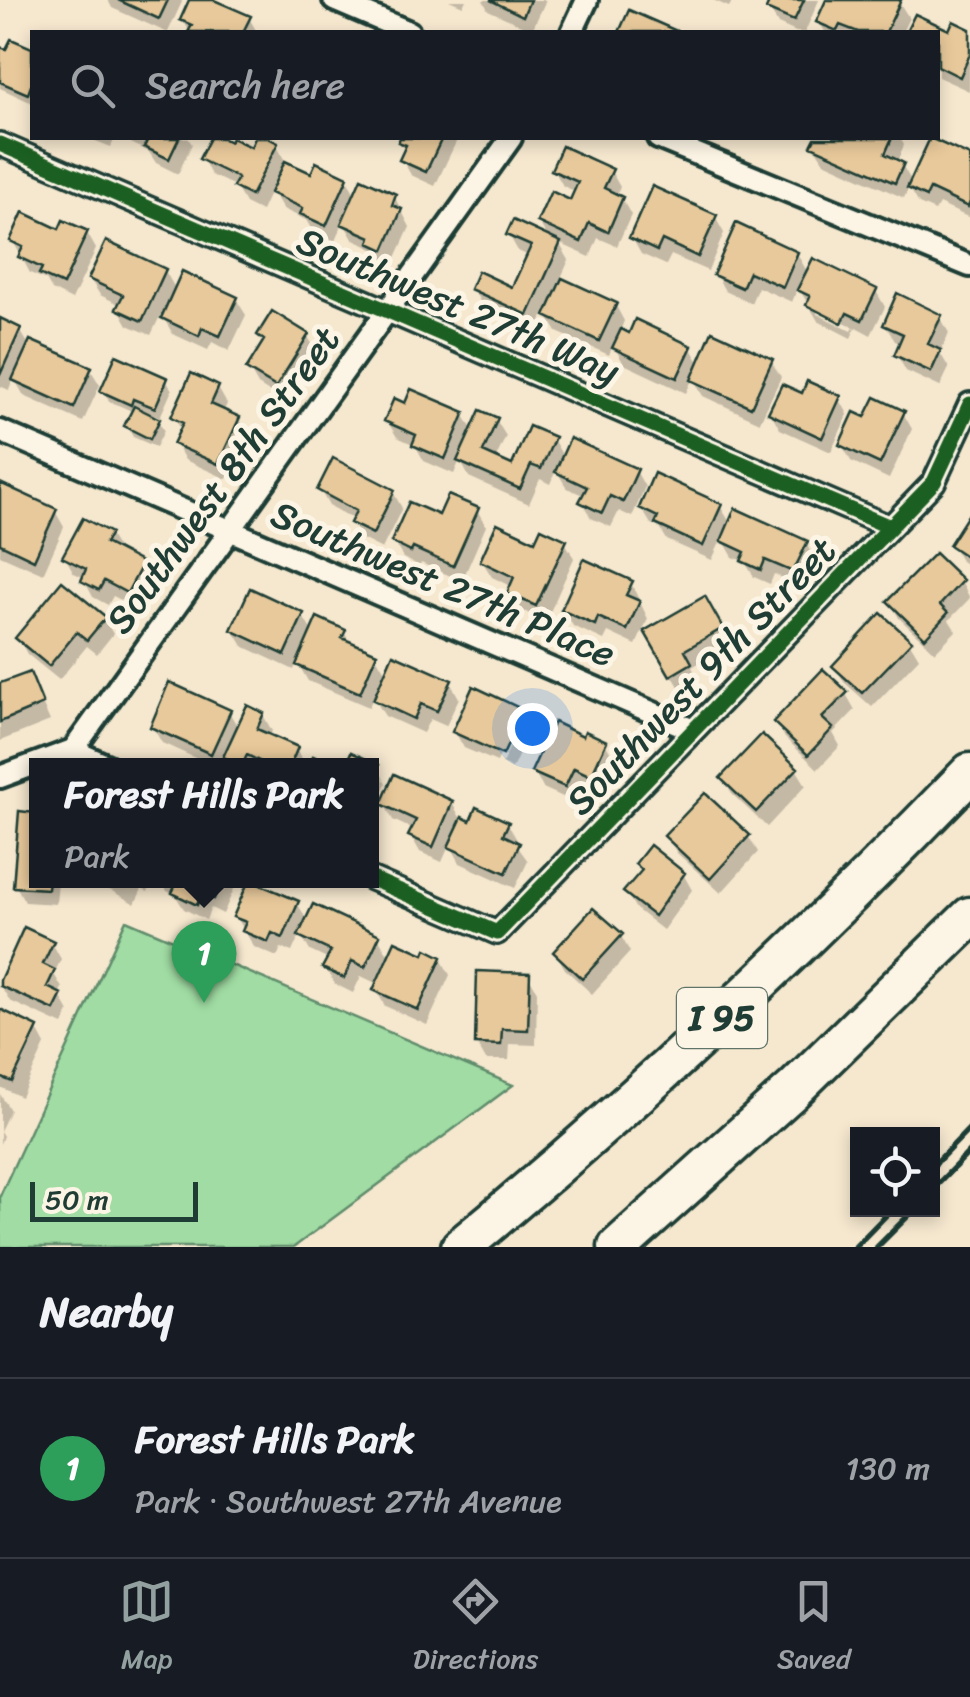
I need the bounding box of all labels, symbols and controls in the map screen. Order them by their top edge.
search box [30,30,940,140]
text: Search here [145,52,345,119]
icon: search [65,58,120,113]
street label: Southwest 27th Way [286,208,630,404]
street label: Southwest 8th Street [88,311,358,649]
street label: Southwest 27th Place [260,481,626,687]
street label: Southwest 9th Street [549,520,853,832]
your location [507,703,558,754]
popup [29,758,379,888]
text: Forest Hills Park [64,761,344,828]
text: Park [64,828,130,885]
pin: 1 [172,920,236,1003]
road number: I 95 [677,988,767,1048]
map controls [850,1127,940,1217]
button: locate [850,1127,940,1217]
text: 50 m [45,1175,109,1224]
scale bar [30,1177,198,1222]
text: Nearby [40,1275,173,1349]
text: Forest Hills Park [135,1406,414,1473]
text: 1 [66,1440,79,1497]
text: 130 m [846,1440,930,1497]
text: Park · Southwest 27th Avenue [135,1473,562,1530]
tab: Map [119,1574,174,1683]
tab: Directions [413,1574,538,1683]
tab: Saved [777,1574,851,1683]

